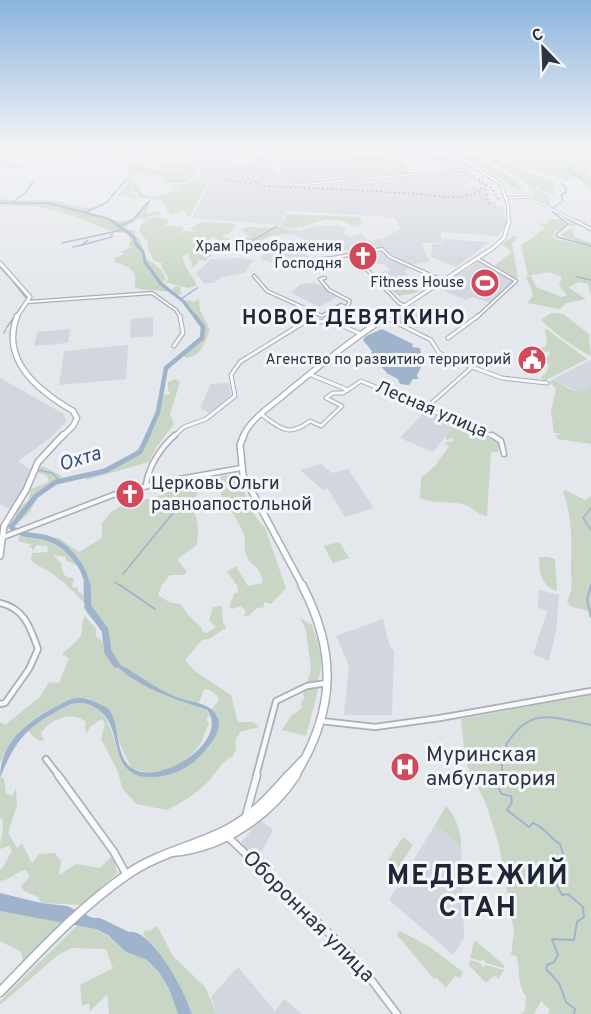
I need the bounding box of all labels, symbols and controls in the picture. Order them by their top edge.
north arrow [513,18,573,78]
text: С [529,25,547,47]
place label: Храм Преображения Господня [195,238,342,274]
church icon: Храм Преображения Господня [347,240,379,272]
sports icon: Fitness House [469,267,501,299]
place label: Fitness House [370,274,464,293]
district label: НОВОЕ ДЕВЯТКИНО [242,306,466,332]
public building icon: Агенство по развитию территорий [516,344,548,376]
place label: Агенство по развитию территорий [266,351,511,370]
street label: Лесная улица [372,376,490,444]
water label: Охта [56,441,105,479]
place label: Церковь Ольги равноапостольной [151,473,312,517]
church icon: Церковь Ольги равноапостольной [114,478,146,510]
place label: Муринская амбулатория [426,742,556,793]
hospital icon: Муринская амбулатория [389,751,421,783]
street label: Оборонная улица [236,845,380,989]
district label: МЕДВЕЖИЙ СТАН [387,857,569,927]

